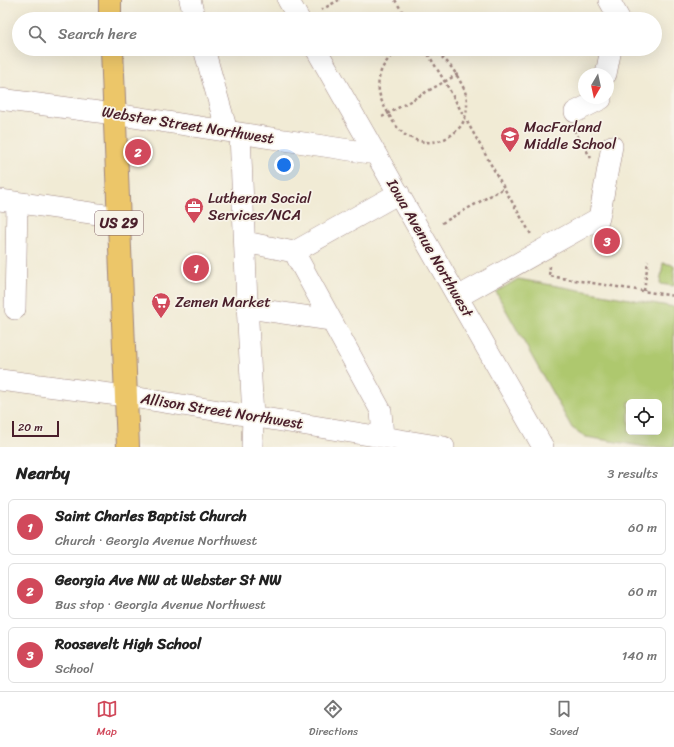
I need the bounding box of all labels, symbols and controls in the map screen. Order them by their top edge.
search box [12,12,662,56]
text: Search here [58,21,137,47]
icon: search [26,23,48,45]
north arrow [578,68,614,104]
street label: Webster Street Northwest [100,99,276,152]
place label: MacFarland Middle School [524,114,617,157]
school or university icon: MacFarland Middle School [499,125,521,153]
pin: 2 [125,137,151,167]
your location [274,155,294,175]
street label: Iowa Avenue Northwest [379,173,481,323]
place label: Lutheran Social Services/NCA [208,185,312,228]
office icon: Lutheran Social Services/NCA [183,196,205,224]
road number: US 29 [95,211,143,235]
pin: 3 [594,226,620,256]
pin: 1 [183,253,209,283]
place label: Zemen Market [175,289,271,315]
supermarket icon: Zemen Market [150,291,172,319]
street label: Allison Street Northwest [138,385,306,437]
map controls [626,399,662,435]
button: locate [626,399,662,435]
text: 20 m [18,418,43,437]
scale bar [12,419,59,438]
text: Nearby [16,458,70,488]
text: 3 results [607,462,658,485]
text: Saint Charles Baptist Church [55,503,247,529]
text: 1 [27,516,33,539]
text: 60 m [628,516,657,539]
text: Church · Georgia Avenue Northwest [55,529,257,552]
text: Georgia Ave NW at Webster St NW [55,567,282,593]
text: 2 [26,580,34,603]
text: 60 m [628,580,657,603]
text: Bus stop · Georgia Avenue Northwest [55,593,266,616]
text: Roosevelt High School [55,631,201,657]
text: 3 [26,644,34,667]
text: 140 m [622,644,657,667]
text: School [55,657,93,680]
tab: Map [96,698,118,741]
tab: Directions [309,698,358,741]
tab: Saved [549,698,578,741]

